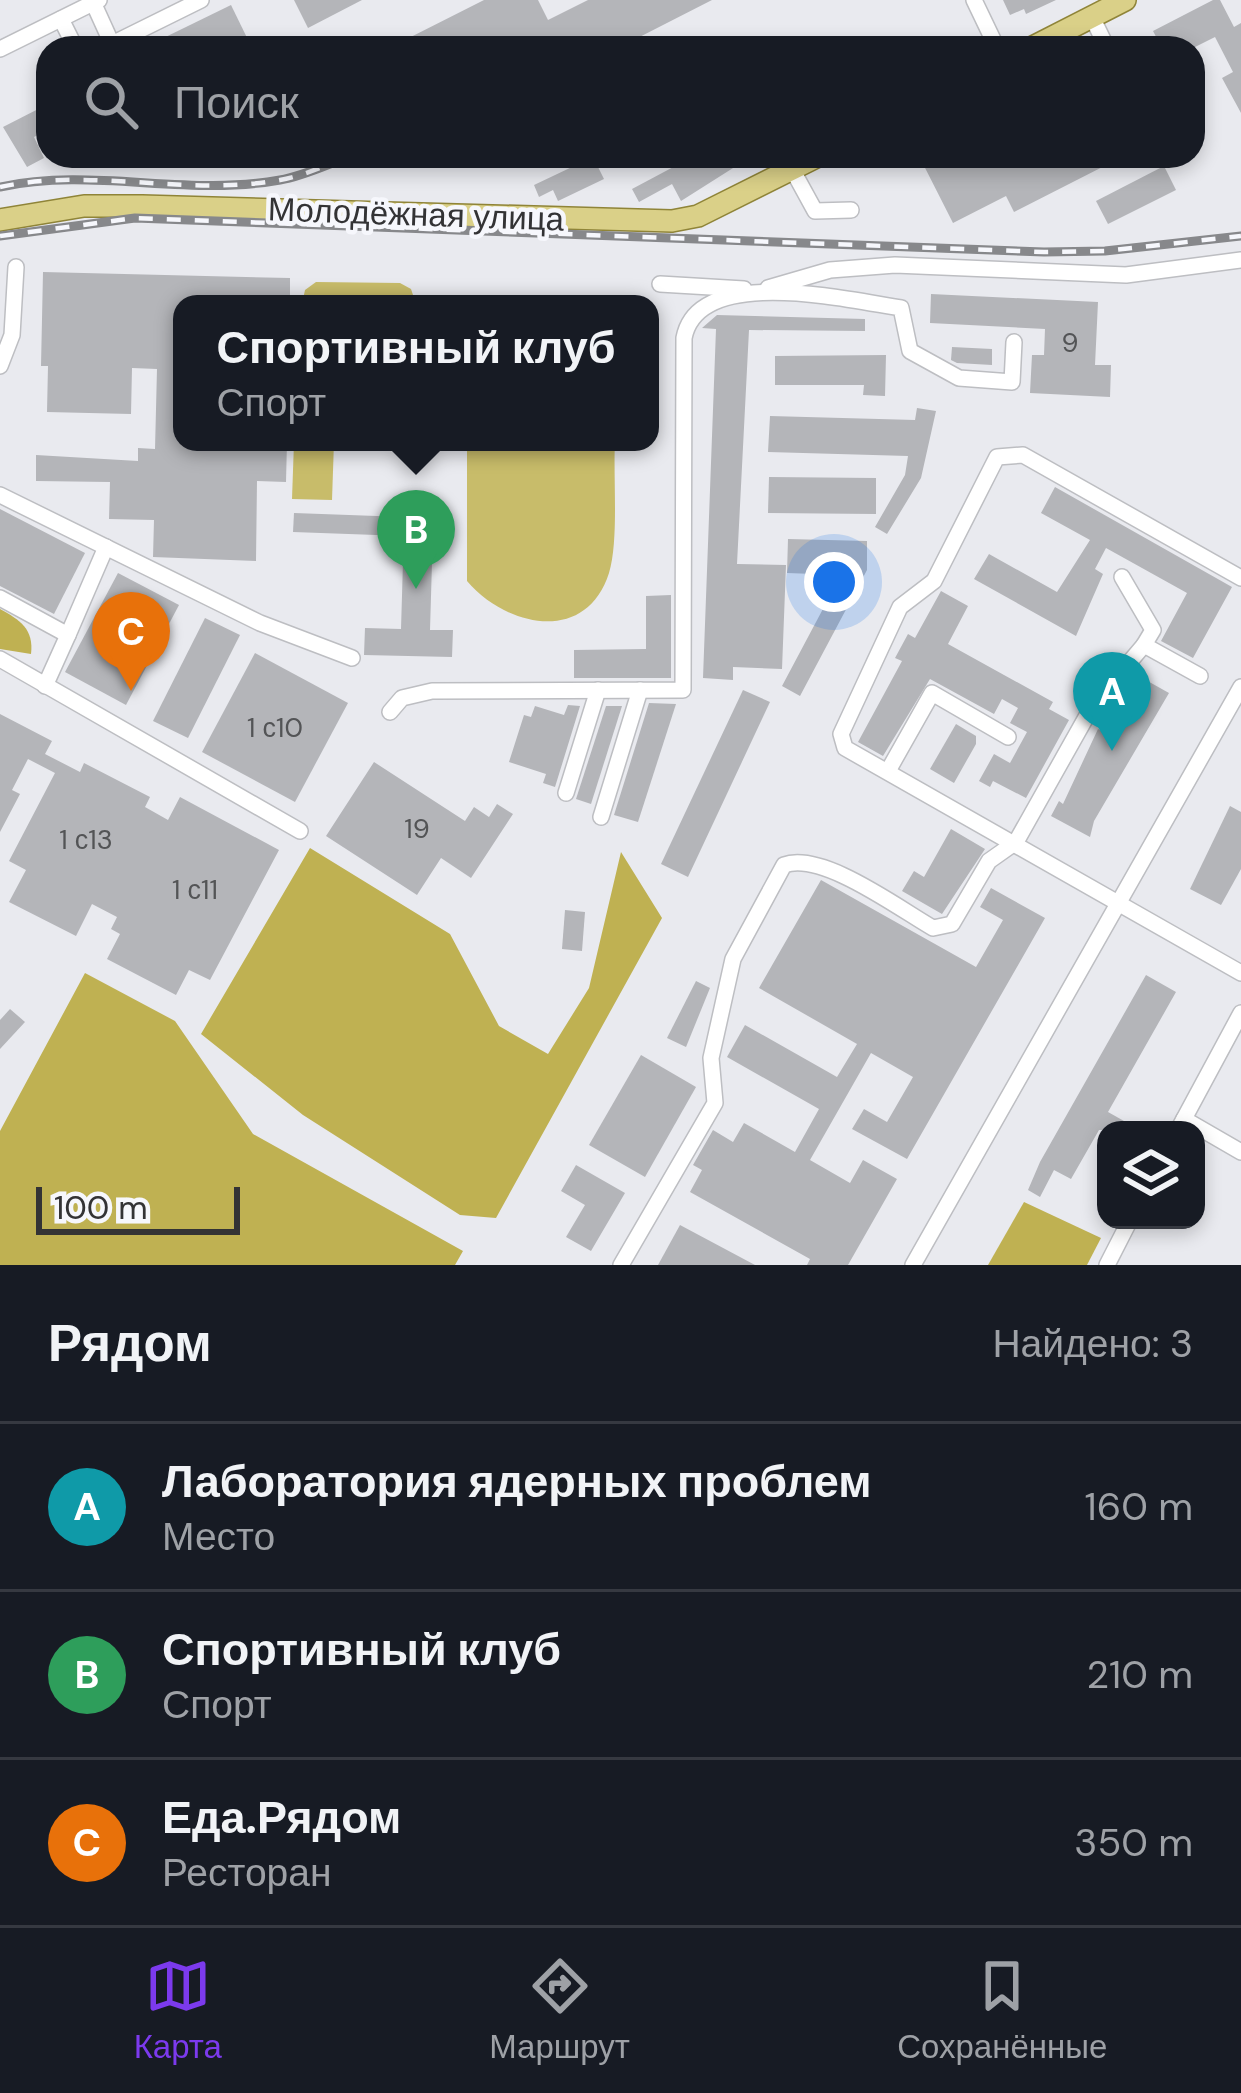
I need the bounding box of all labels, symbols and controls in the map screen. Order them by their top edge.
search box [36,36,1205,168]
icon: search [78,69,144,135]
text: Поиск [174,73,299,132]
street label: Молодёжная улица [267,187,565,241]
popup [173,295,659,451]
text: Спортивный клуб [216,318,616,377]
house number: 9 [1062,325,1078,360]
text: Спорт [216,377,326,428]
pin: B [377,490,455,589]
your location [804,552,864,612]
pin: C [92,592,170,691]
pin: A [1073,652,1151,751]
house number: 1 с10 [247,710,303,745]
house number: 19 [404,811,430,846]
house number: 1 с13 [59,822,113,857]
house number: 1 с11 [172,872,218,907]
map controls [1097,1121,1205,1229]
button: layers [1097,1121,1205,1229]
scale bar [36,1181,240,1234]
text: 100 m [54,1186,148,1229]
text: Рядом [48,1310,212,1377]
text: Найдено: 3 [992,1318,1193,1369]
text: Лаборатория ядерных проблем [162,1452,872,1511]
text: A [73,1481,101,1532]
text: 160 m [1085,1481,1193,1532]
text: Место [162,1511,275,1562]
text: Спортивный клуб [162,1620,561,1679]
text: B [75,1649,99,1700]
text: 210 m [1087,1649,1193,1700]
text: Спорт [162,1679,272,1730]
text: Еда.Рядом [162,1788,401,1847]
text: C [73,1817,101,1868]
text: 350 m [1074,1817,1193,1868]
text: Ресторан [162,1847,332,1898]
tab: Карта [134,1953,222,2068]
tab: Маршрут [489,1953,630,2068]
tab: Сохранённые [897,1953,1107,2068]

